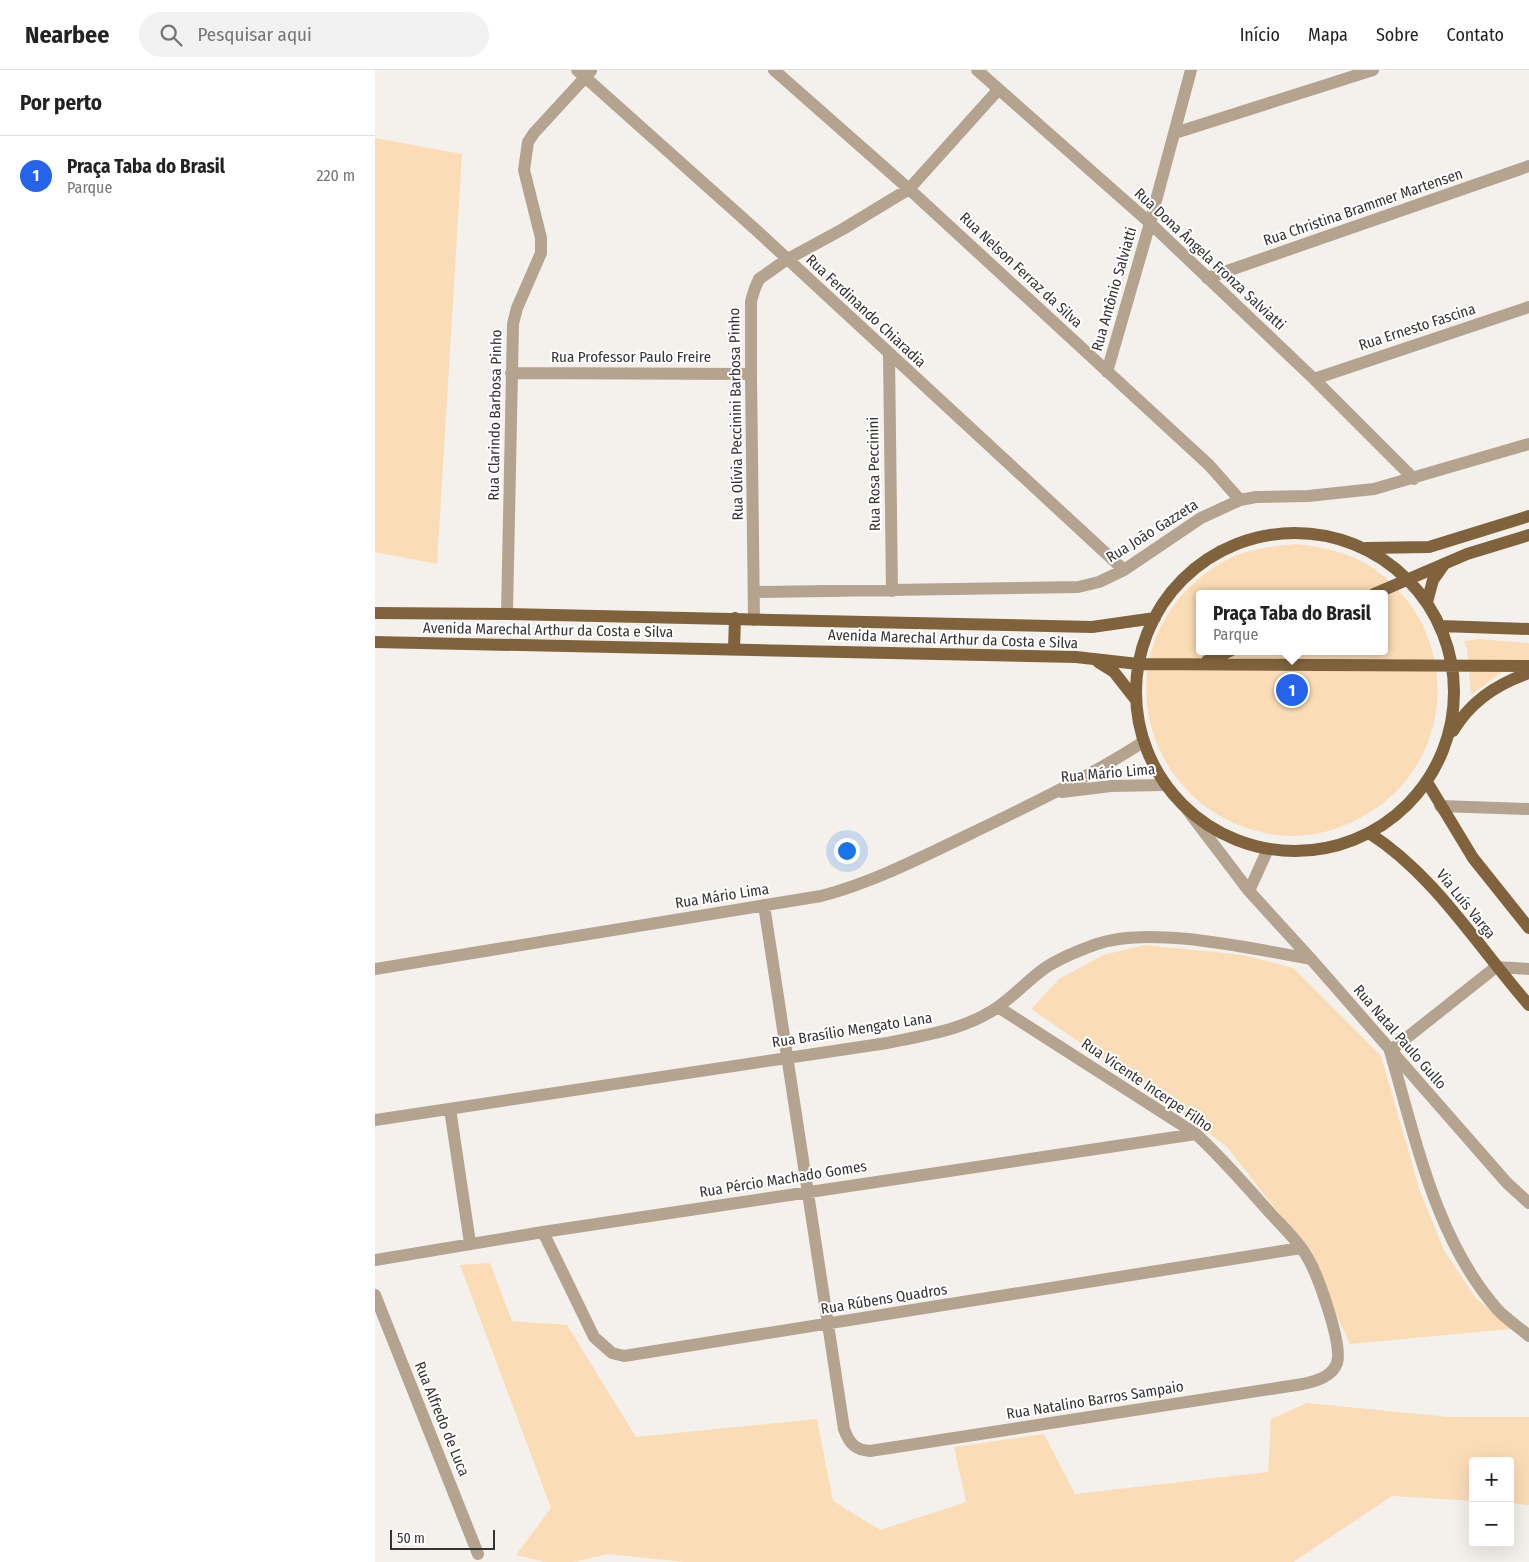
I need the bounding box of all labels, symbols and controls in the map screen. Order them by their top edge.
search box [139,12,489,57]
text: Nearbee [25,21,109,49]
icon: search [157,21,185,49]
text: Pesquisar aqui [197,23,312,46]
text: Início [1240,24,1280,46]
text: Mapa [1308,24,1348,46]
text: Sobre [1376,24,1419,46]
text: Contato [1447,24,1504,46]
text: Por perto [20,90,102,116]
text: Praça Taba do Brasil [67,155,225,178]
street label: Rua Christina Brammer Martensen [1261,164,1465,250]
text: 1 [33,166,39,185]
text: 220 m [316,166,355,185]
text: Parque [67,178,112,197]
street label: Rua Dona Ângela Fronza Salviatti [1131,184,1289,334]
street label: Rua Nelson Ferraz da Silva [956,208,1086,332]
street label: Rua Antônio Salviatti [1088,225,1140,353]
street label: Rua Ferdinando Chiaradia [802,251,930,371]
street label: Rua Ernesto Fascina [1356,300,1478,354]
street label: Rua Olívia Peccinini Barbosa Pinho [725,307,747,520]
street label: Rua Clarindo Barbosa Pinho [485,329,505,501]
street label: Rua Professor Paulo Freire [551,348,711,366]
street label: Rua Rosa Peccinini [864,417,884,531]
street label: Rua João Gazzeta [1103,496,1201,566]
popup [1196,590,1388,655]
text: Praça Taba do Brasil [1213,602,1371,625]
street label: Avenida Marechal Arthur da Costa e Silva [423,619,673,641]
text: Parque [1213,625,1258,644]
street label: Avenida Marechal Arthur da Costa e Silva [828,626,1078,652]
pin: 1 [1276,671,1308,709]
street label: Rua Mário Lima [1060,760,1156,786]
your location [834,838,860,864]
street label: Via Luís Varga [1433,866,1499,942]
street label: Rua Mário Lima [674,880,770,912]
street label: Rua Natal Paulo Gullo [1350,981,1450,1093]
street label: Rua Brasílio Mengato Lana [771,1008,933,1052]
street label: Rua Vicente Incerpe Filho [1078,1034,1216,1136]
street label: Rua Pércio Machado Gomes [698,1157,868,1201]
street label: Rua Rúbens Quadros [819,1280,949,1318]
street label: Rua Alfredo de Luca [411,1359,473,1479]
street label: Rua Natalino Barros Sampaio [1005,1377,1185,1423]
map controls [1469,1457,1514,1547]
button: + [1469,1457,1514,1502]
button: − [1469,1502,1514,1547]
scale bar [390,1527,495,1550]
text: 50 m [397,1530,425,1547]

